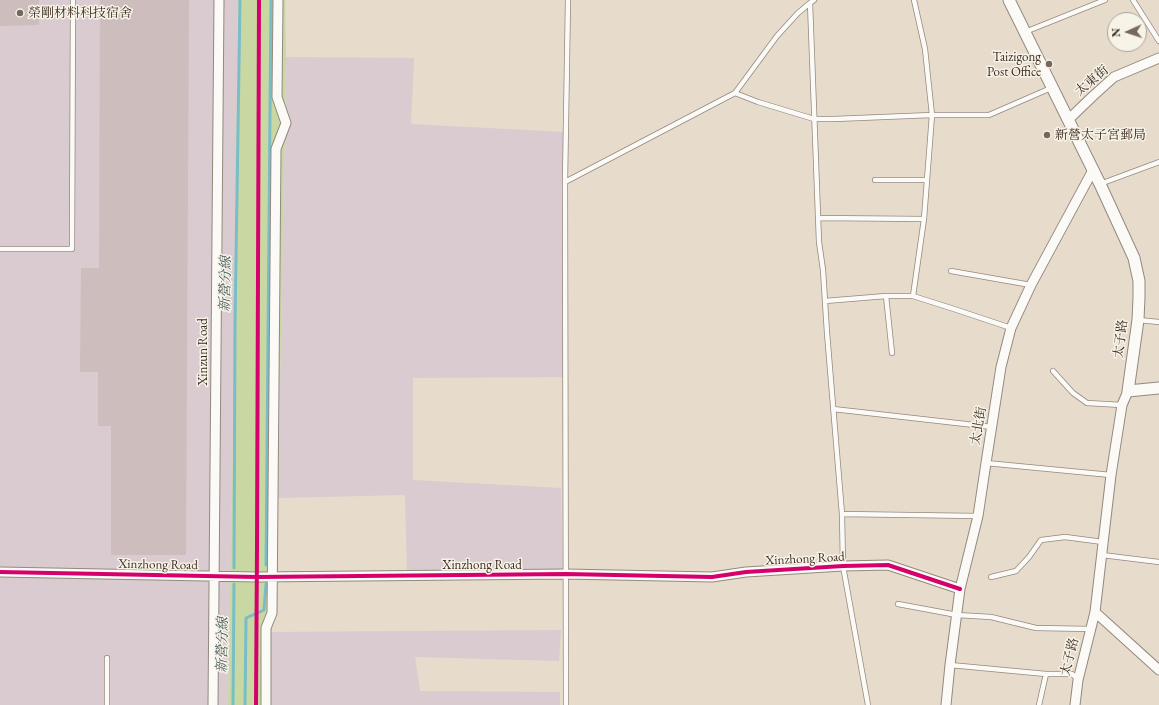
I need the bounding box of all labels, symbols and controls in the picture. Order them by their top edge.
place label: 榮剛材料科技宿舍 [28,5,132,21]
marker: 榮剛材料科技宿舍 [15,8,25,18]
north arrow [1107,12,1147,52]
text: N [1109,28,1123,37]
place label: Taizigong Post Office [987,49,1041,80]
marker: Taizigong Post Office [1044,59,1054,69]
street label: 太東街 [1072,62,1112,100]
place label: 新營太子宮郵局 [1055,127,1146,143]
marker: 新營太子宮郵局 [1042,130,1052,140]
water label: 新營分線 [217,256,235,312]
street label: Xinzun Road [195,318,211,386]
street label: 太子路 [1111,319,1131,359]
street label: 太北街 [968,405,990,447]
street label: Xinzhong Road [765,549,845,569]
street label: Xinzhong Road [118,557,198,573]
street label: Xinzhong Road [442,557,522,573]
water label: 新營分線 [214,617,232,673]
street label: 太子路 [1058,636,1082,678]

